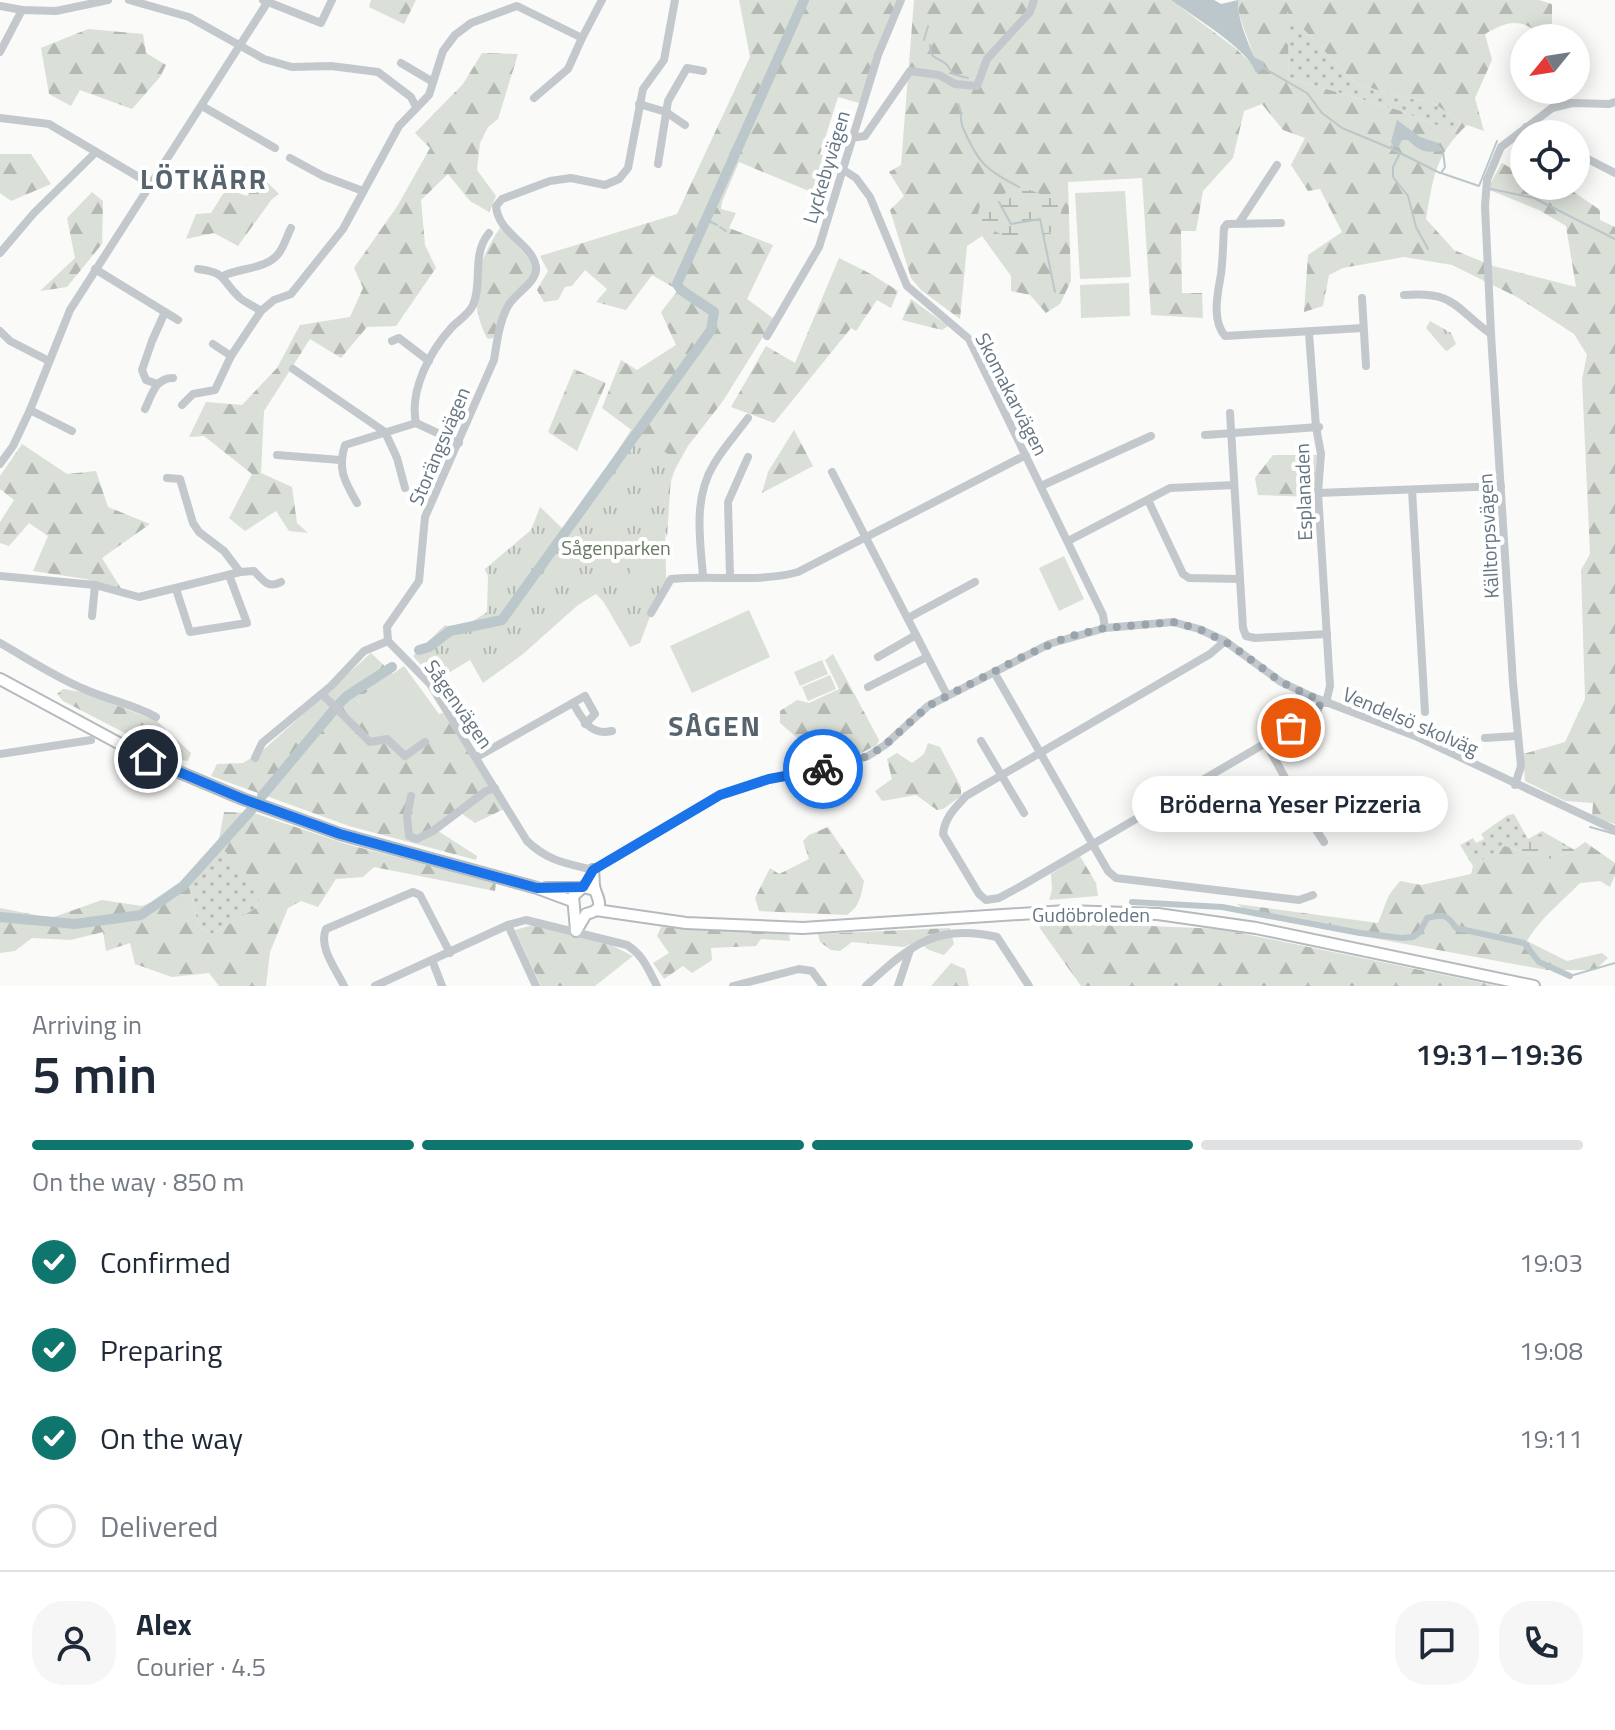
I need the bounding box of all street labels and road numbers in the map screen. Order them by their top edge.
street label: Lyckebyvägen [794,107,858,227]
street label: Skomakarvägen [968,327,1056,461]
street label: Storängsvägen [400,382,478,510]
street label: Esplanaden [1286,443,1320,541]
street label: Källtorpsvägen [1469,473,1507,599]
street label: Sågenvägen [417,653,501,755]
street label: Vendelsö skolväg [1338,678,1484,764]
street label: Gudöbroleden [1032,899,1150,930]

